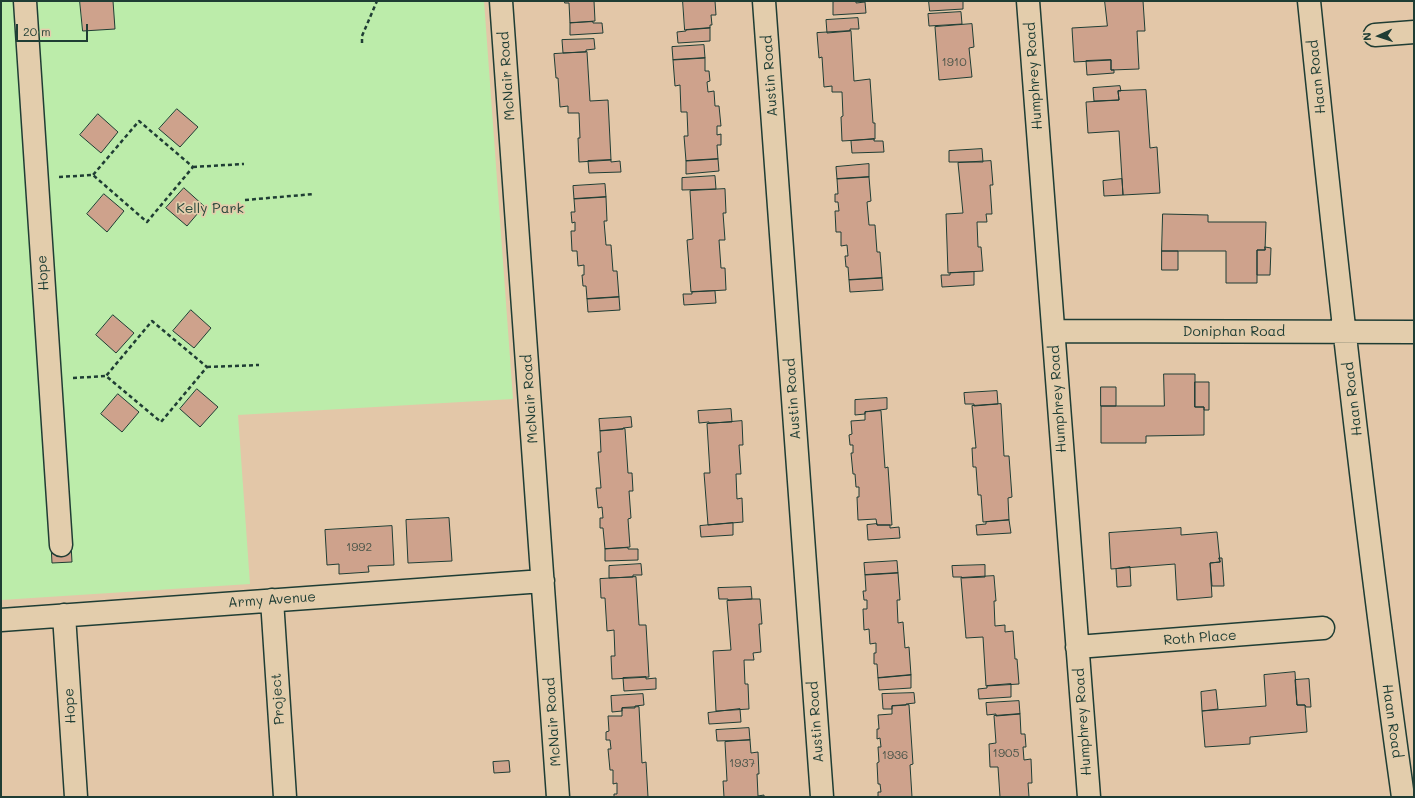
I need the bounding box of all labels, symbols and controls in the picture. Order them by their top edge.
scale bar [18,16,90,42]
north arrow [1359,16,1399,56]
street label: Humphrey Road [1022,22,1046,130]
text: 20 m [23,23,51,39]
street label: McNair Road [496,31,518,121]
text: N [1359,32,1374,41]
street label: Austin Road [759,35,781,117]
street label: Haan Road [1305,39,1329,115]
house number: 1910 [941,55,967,69]
park label: Kelly Park [176,201,244,217]
street label: Hope [33,255,53,291]
street label: Doniphan Road [1183,324,1285,340]
street label: Humphrey Road [1046,345,1070,453]
street label: McNair Road [519,354,541,444]
street label: Austin Road [782,358,804,440]
street label: Haan Road [1340,361,1366,437]
house number: 1992 [346,540,372,554]
street label: Army Avenue [227,589,317,611]
street label: Roth Place [1163,627,1237,649]
street label: Humphrey Road [1071,668,1095,776]
street label: Project [268,673,288,725]
street label: McNair Road [542,677,564,767]
street label: Austin Road [805,681,827,763]
street label: Haan Road [1378,683,1406,759]
street label: Hope [60,688,80,724]
house number: 1905 [993,746,1019,760]
house number: 1936 [882,748,908,762]
house number: 1937 [729,756,755,770]

